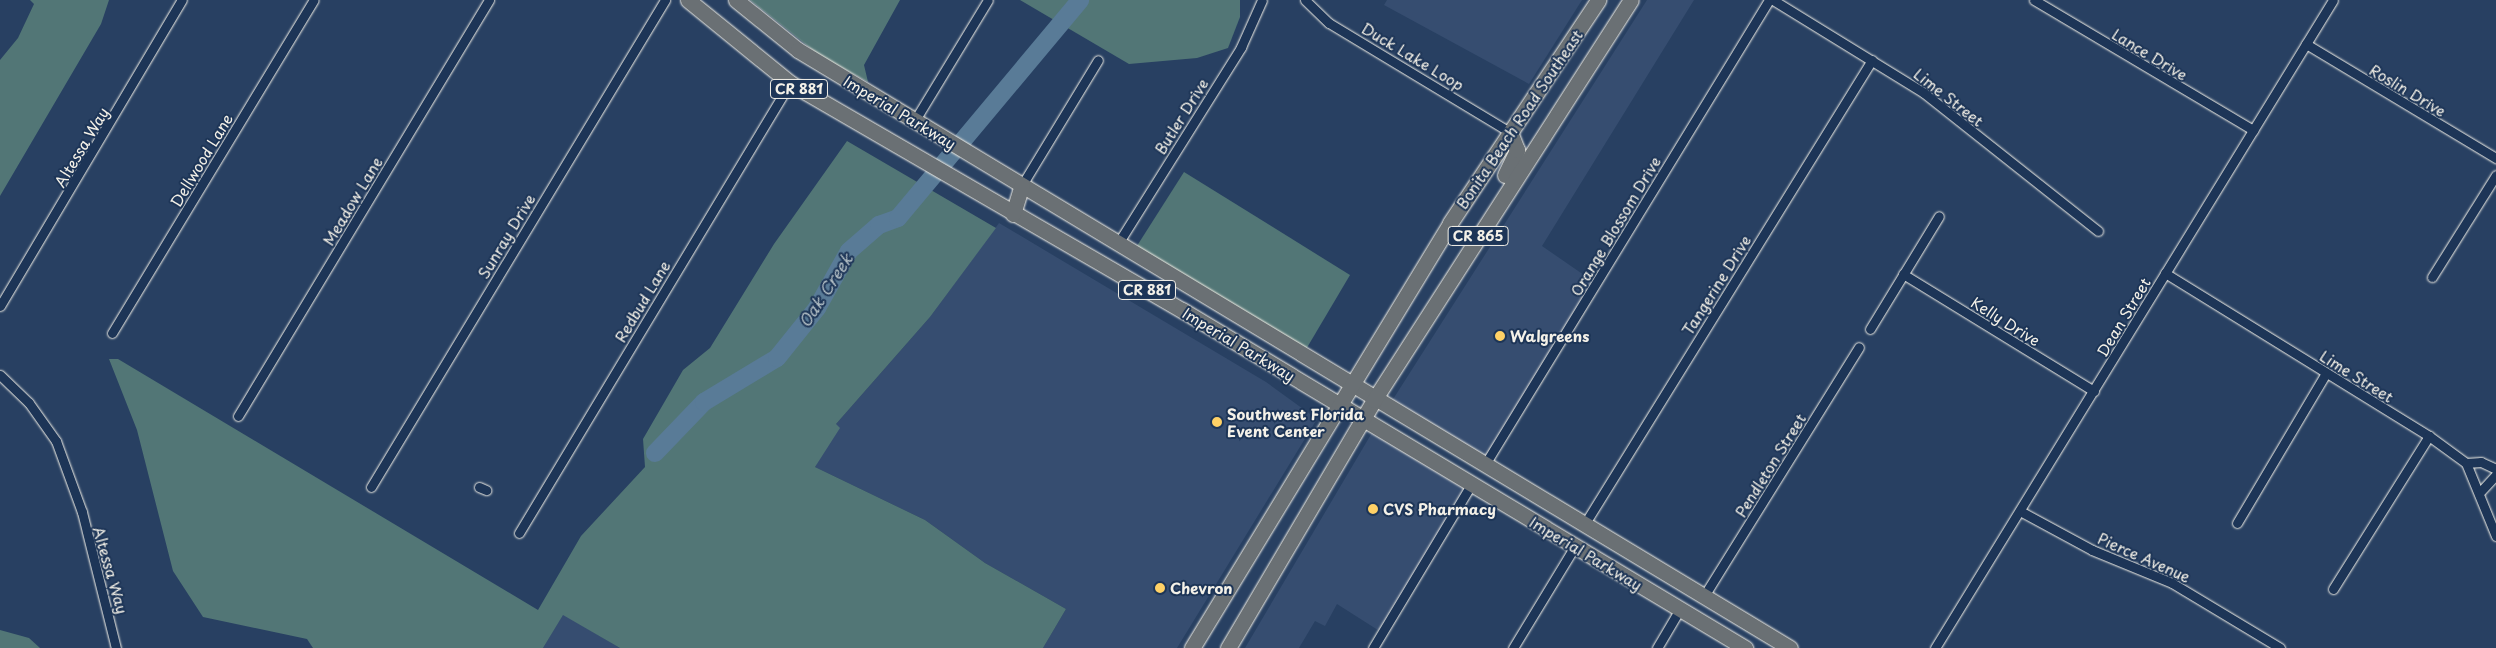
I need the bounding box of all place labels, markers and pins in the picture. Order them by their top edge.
place label: Walgreens [1510,327,1589,345]
marker: Walgreens [1494,330,1506,342]
place label: Southwest Florida Event Center [1227,404,1364,439]
marker: Southwest Florida Event Center [1211,416,1223,428]
place label: CVS Pharmacy [1383,500,1498,518]
marker: CVS Pharmacy [1367,503,1379,515]
place label: Chevron [1170,579,1233,597]
marker: Chevron [1154,582,1166,594]

